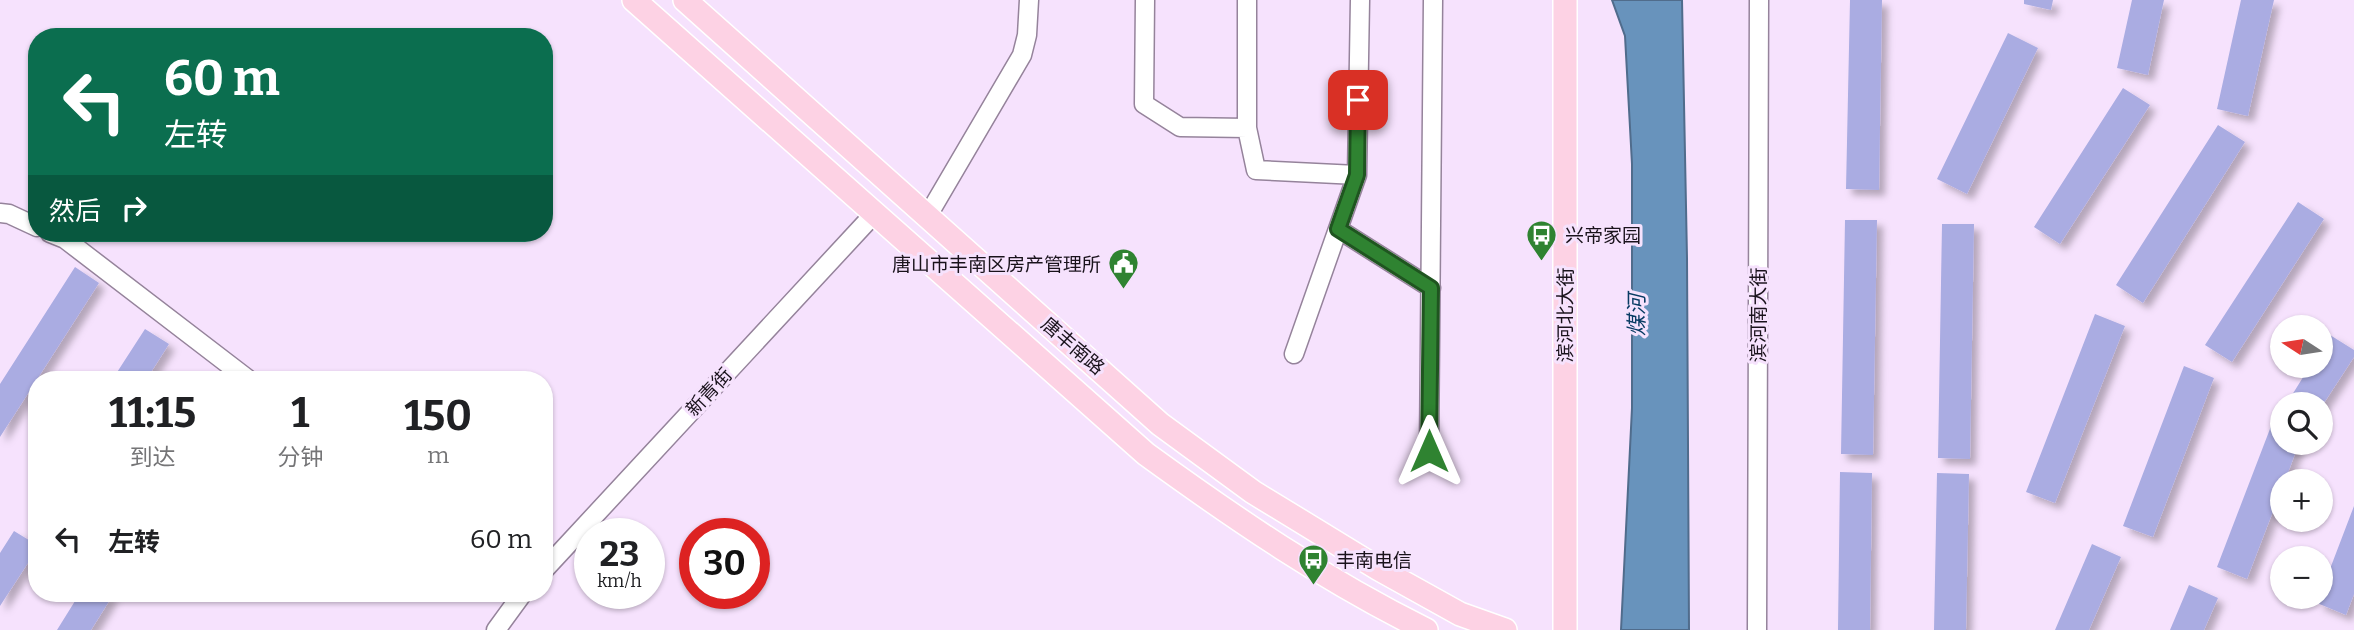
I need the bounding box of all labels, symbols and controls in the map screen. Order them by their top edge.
text: 60 m [164,49,280,108]
icon: left [49,56,140,147]
pin [1328,70,1388,130]
icon: arrive [1339,81,1377,119]
text: 左转 [164,116,228,154]
icon: right [115,189,153,227]
text: 然后 [49,196,101,227]
bus stop icon: 兴帝家园 [1525,218,1559,262]
place label: 兴帝家园 [1565,224,1641,247]
public building icon: 唐山市丰南区房产管理所 [1107,247,1141,291]
place label: 唐山市丰南区房产管理所 [892,253,1101,276]
street label: 滨河北大街 [1554,267,1577,363]
street label: 滨河南大街 [1747,267,1770,363]
water label: 煤河 [1624,290,1650,336]
street label: 唐丰南路 [1037,312,1109,380]
north arrow [2270,315,2333,378]
map controls [2270,315,2333,609]
street label: 新青街 [681,363,737,421]
text: 11:15 [109,388,196,438]
text: 1 [291,388,309,438]
text: 150 [404,391,472,441]
button: search [2270,392,2333,455]
position arrow [1392,414,1466,488]
text: m [427,441,449,469]
text: 到达 [130,443,176,471]
text: 分钟 [277,443,323,471]
button: + [2270,469,2333,532]
speed limit sign: 30 [679,518,770,609]
icon: left [49,520,87,558]
text: 60 m [470,524,532,555]
text: 左转 [108,527,160,558]
text: 23 [600,533,639,575]
bus stop icon: 丰南电信 [1296,543,1330,587]
button: − [2270,546,2333,609]
place label: 丰南电信 [1336,549,1412,572]
text: km/h [597,570,642,592]

